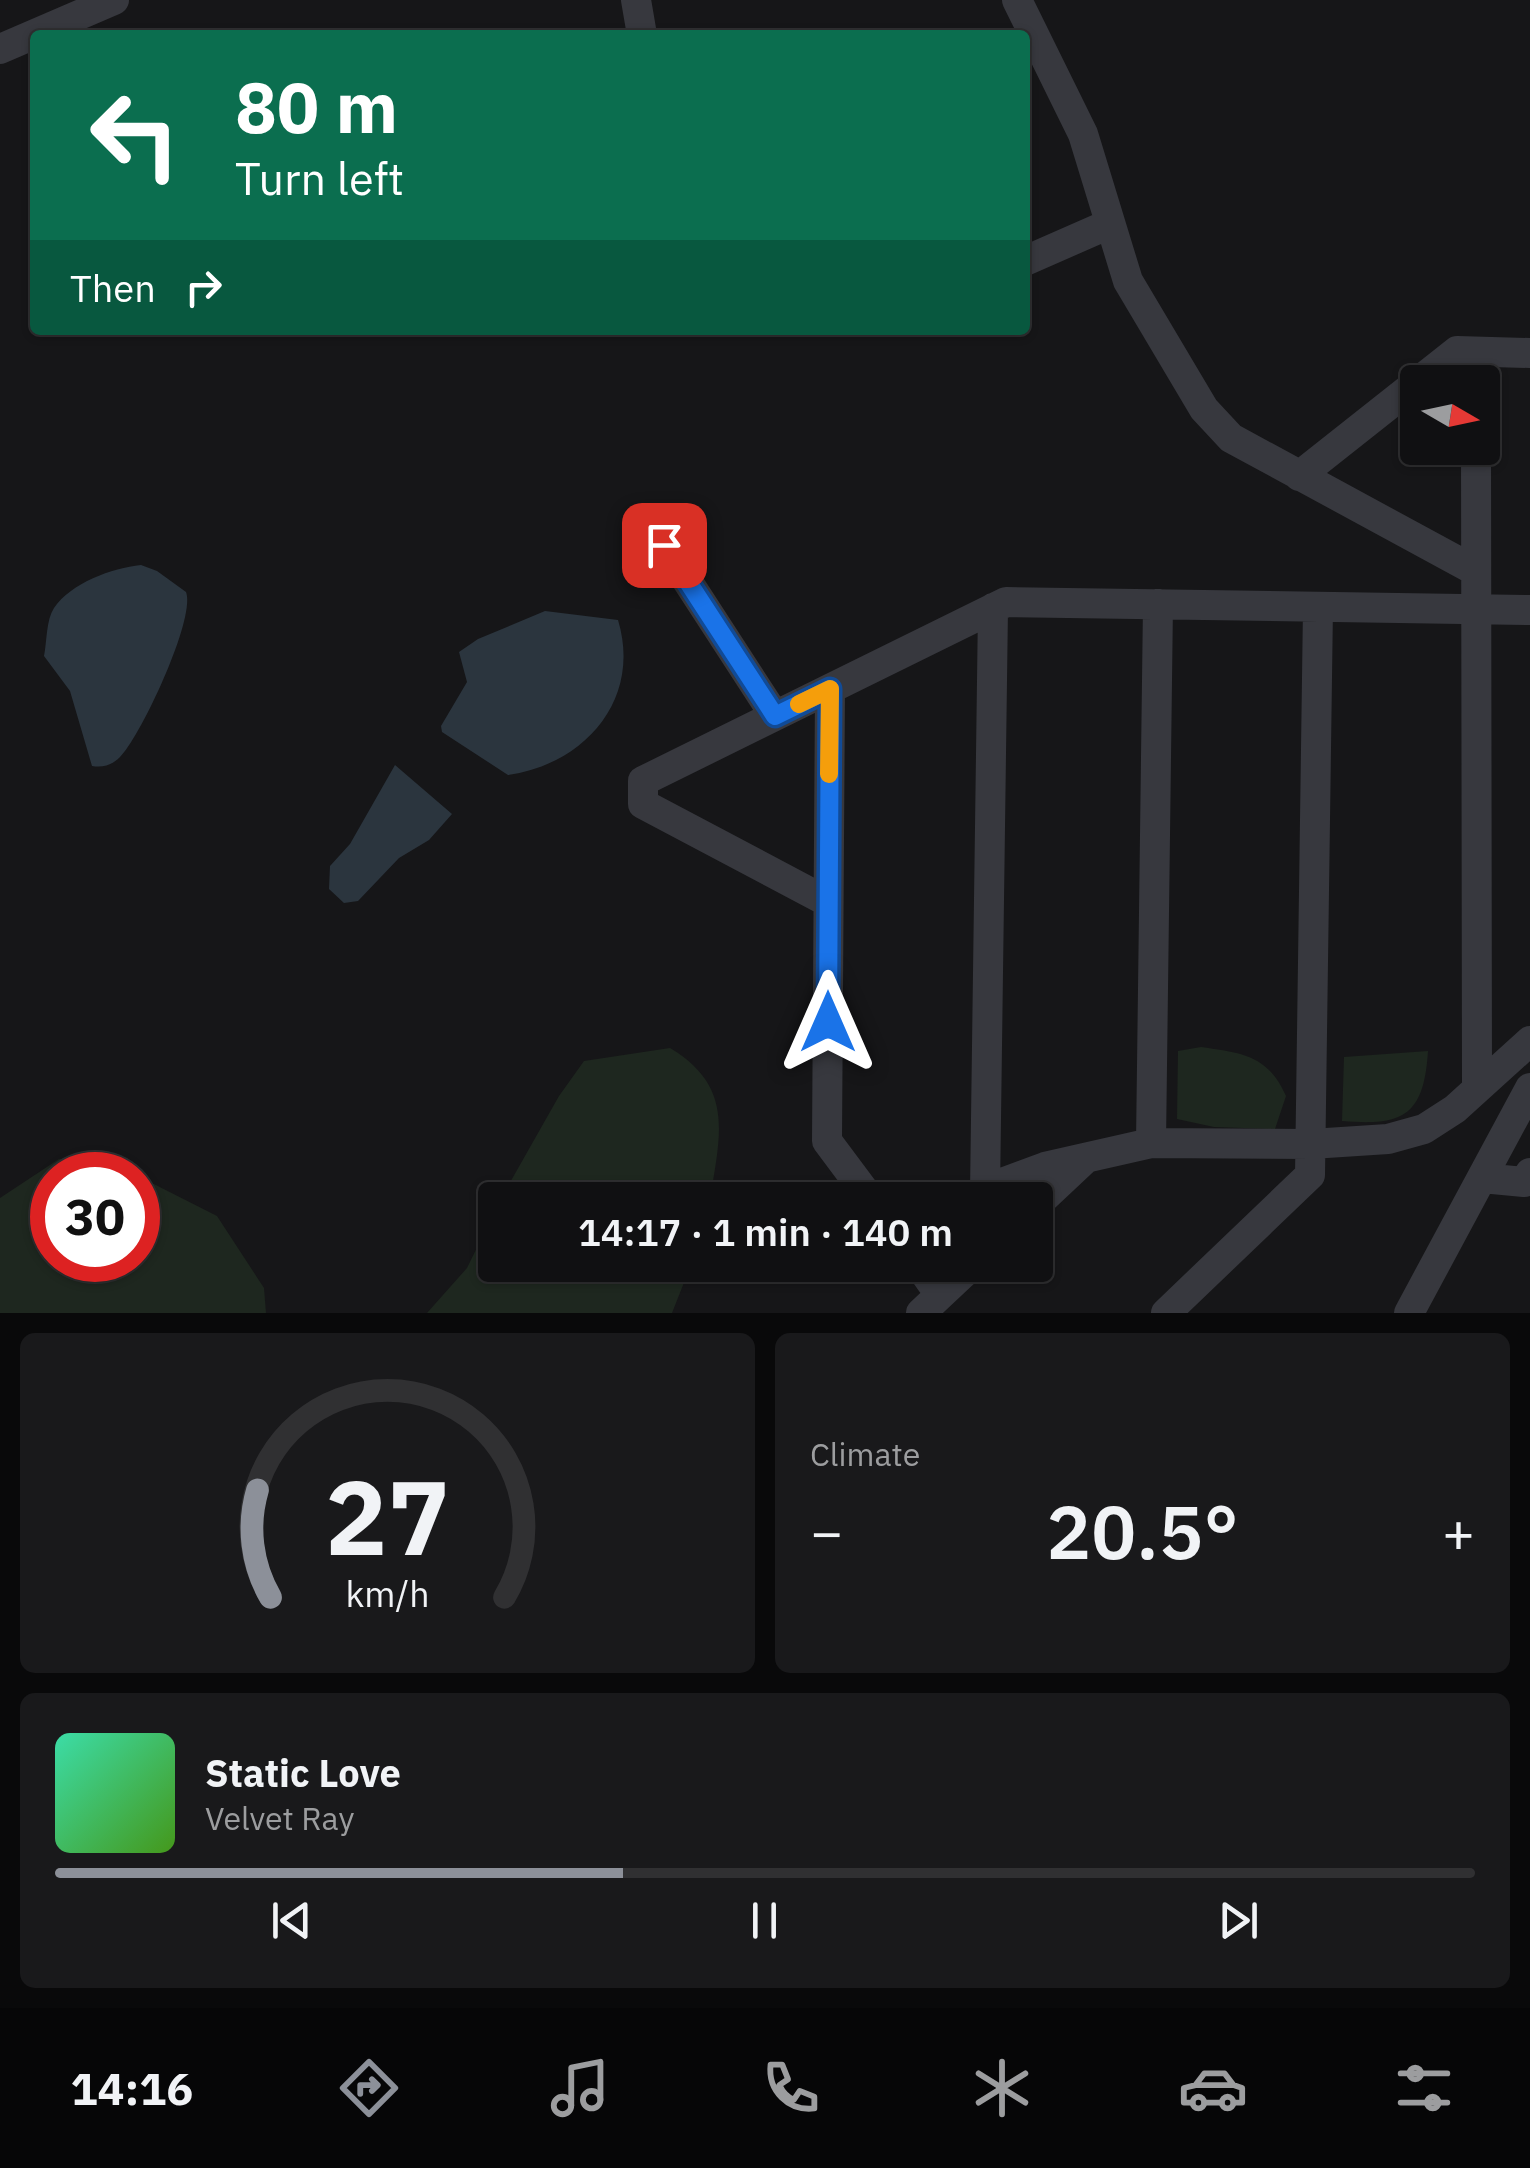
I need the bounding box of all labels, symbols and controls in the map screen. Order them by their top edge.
text: 80 m [235,61,398,152]
icon: left [70,70,200,200]
text: Turn left [235,149,404,207]
icon: right [176,260,231,315]
text: Then [70,263,156,312]
north arrow [1400,365,1500,465]
map controls [1400,365,1500,465]
pin [622,503,707,588]
icon: arrive [637,518,692,573]
position arrow [776,970,880,1074]
speed limit sign: 30 [30,1152,160,1282]
text: 14:17 · 1 min · 140 m [578,1207,953,1256]
text: Climate [810,1433,920,1475]
text: 27 [325,1448,450,1584]
text: 20.5° [1046,1482,1239,1580]
text: − [810,1496,843,1567]
text: + [1442,1496,1475,1567]
text: km/h [345,1570,430,1617]
text: Static Love [205,1748,401,1797]
text: Velvet Ray [205,1797,354,1839]
icon: previous [264,1893,319,1948]
icon: pause [737,1893,792,1948]
icon: next [1211,1893,1266,1948]
icon: directions [334,2053,404,2123]
icon: music [545,2053,615,2123]
icon: phone [756,2053,826,2123]
icon: climate [967,2053,1037,2123]
icon: car [1178,2053,1248,2123]
icon: filters [1389,2053,1459,2123]
text: 14:16 [71,2059,193,2117]

